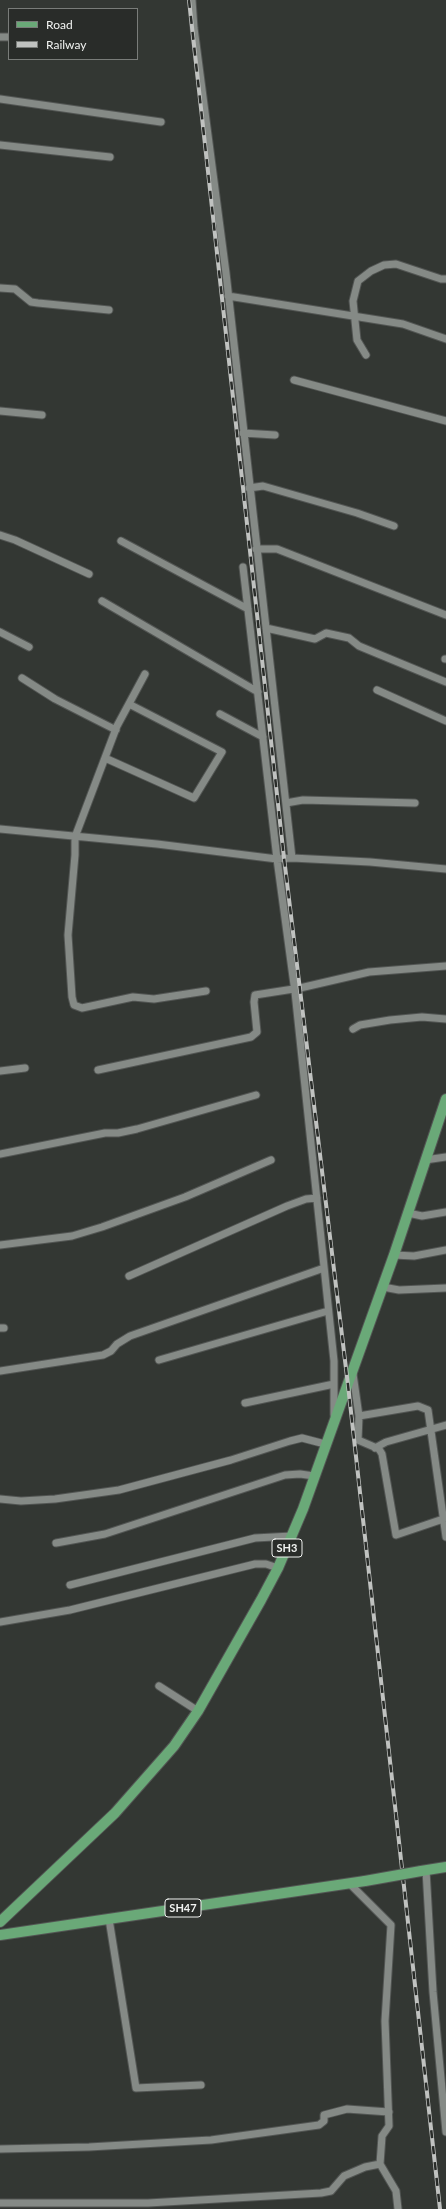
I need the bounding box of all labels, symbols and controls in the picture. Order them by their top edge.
legend [8,8,138,60]
text: Road [46,17,73,32]
text: Railway [46,37,86,52]
road number: SH3 [272,1539,302,1557]
road number: SH47 [165,1899,201,1917]

